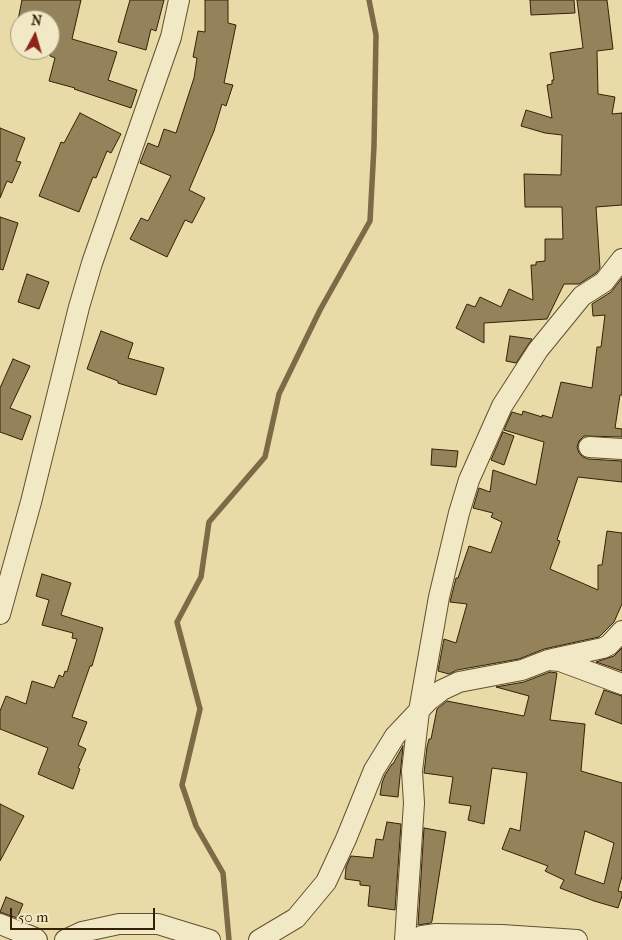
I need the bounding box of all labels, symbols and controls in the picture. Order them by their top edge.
north arrow [10,10,60,60]
text: N [30,12,43,30]
scale bar [12,898,158,930]
text: 50 m [18,908,48,926]

